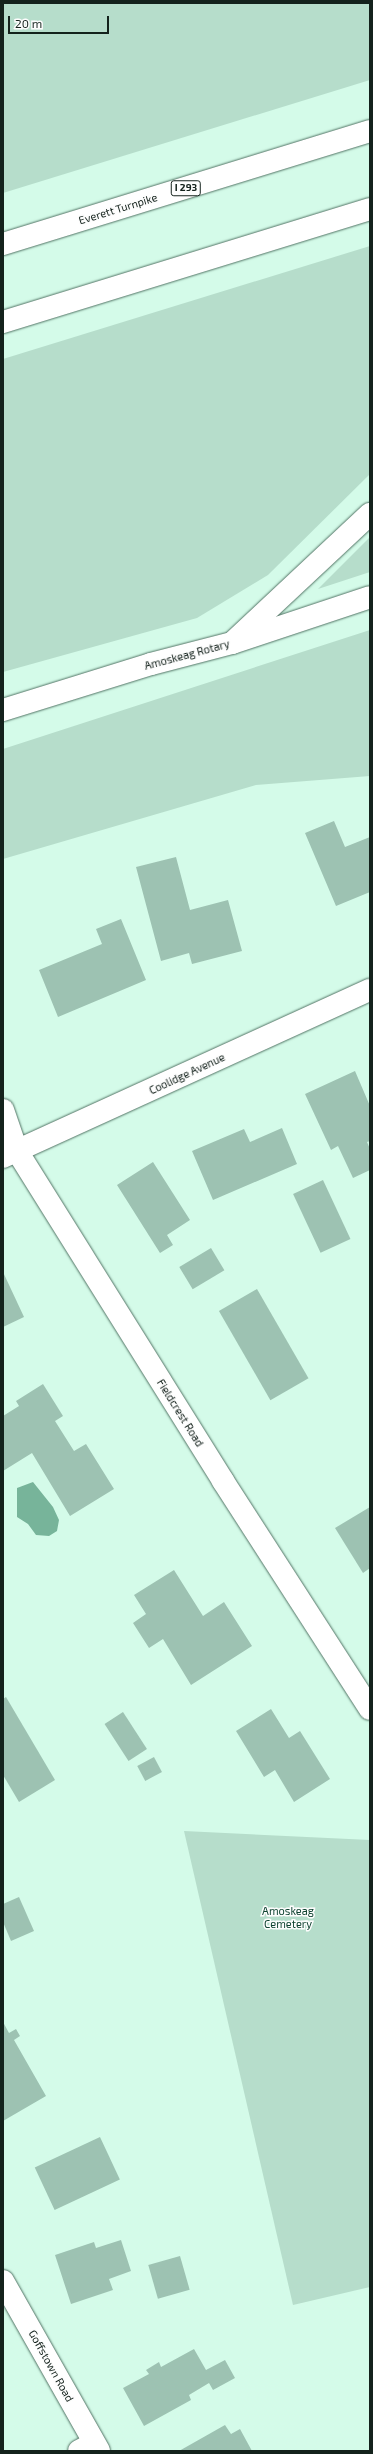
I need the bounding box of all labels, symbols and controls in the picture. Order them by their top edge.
scale bar [10,8,111,34]
text: 20 m [15,16,42,30]
road number: I 293 [170,180,202,196]
street label: Everett Turnpike [77,191,159,227]
street label: Amoskeag Rotary [143,637,231,673]
street label: Coolidge Avenue [147,1051,227,1097]
street label: Fieldcrest Road [154,1377,206,1449]
park label: Amoskeag Cemetery [262,1905,314,1931]
street label: Goffstown Road [26,2328,76,2404]

